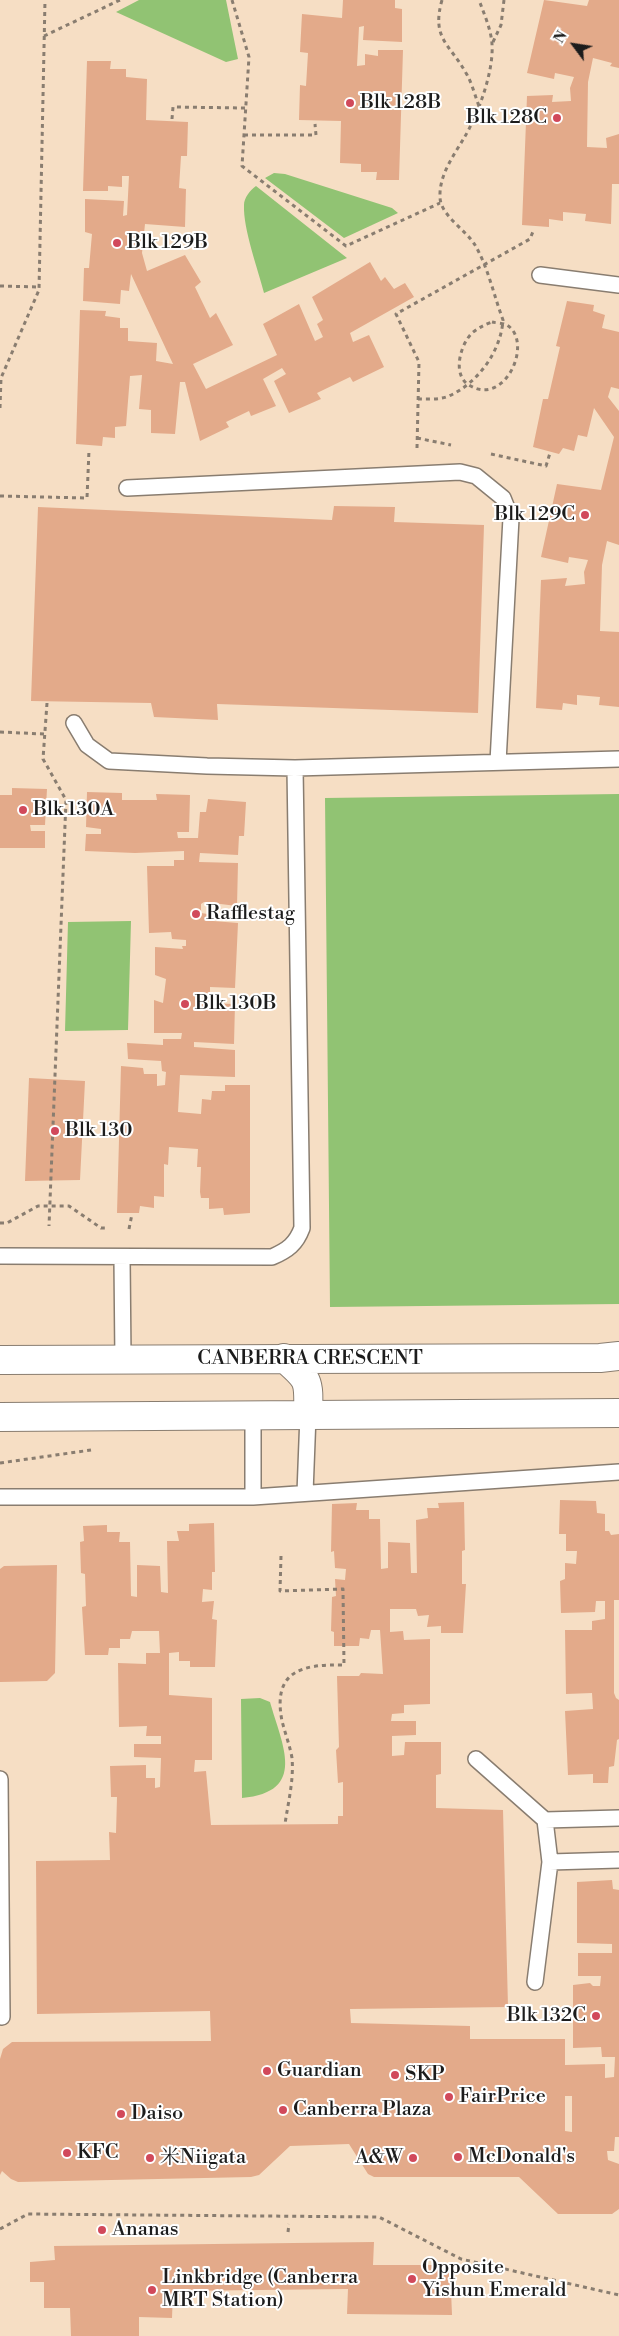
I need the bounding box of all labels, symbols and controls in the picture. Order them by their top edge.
north arrow [549,20,599,70]
text: N [551,28,572,47]
place label: Blk 128B [360,91,441,115]
marker: Blk 128B [344,97,356,109]
place label: Blk 128C [466,106,547,130]
marker: Blk 128C [551,112,563,124]
place label: Blk 129B [127,231,208,255]
marker: Blk 129B [111,237,123,249]
place label: Blk 129C [494,503,575,527]
marker: Blk 129C [579,509,591,521]
place label: Blk 130A [33,798,114,822]
marker: Blk 130A [17,804,29,816]
place label: Rafflestag [206,902,295,926]
marker: Rafflestag [190,908,202,920]
place label: Blk 130B [195,992,277,1016]
marker: Blk 130B [179,998,191,1010]
place label: Blk 130 [65,1119,132,1143]
marker: Blk 130 [49,1125,61,1137]
street label: CANBERRA CRESCENT [197,1347,423,1371]
place label: Blk 132C [507,2004,586,2028]
marker: Blk 132C [590,2010,602,2022]
place label: Guardian [277,2059,362,2083]
place label: SKP [405,2063,445,2087]
marker: Guardian [261,2065,273,2077]
marker: SKP [389,2069,401,2081]
place label: FairPrice [459,2085,546,2109]
marker: FairPrice [443,2091,455,2103]
place label: Canberra Plaza [293,2098,432,2122]
place label: Daiso [131,2102,183,2126]
marker: Canberra Plaza [277,2104,289,2116]
marker: Daiso [115,2108,127,2120]
place label: KFC [77,2141,118,2165]
place label: McDonald's [468,2145,575,2169]
place label: 米Niigata [160,2146,246,2170]
place label: A&W [355,2146,403,2170]
marker: KFC [61,2147,73,2159]
marker: McDonald's [452,2151,464,2163]
marker: 米Niigata [144,2152,156,2164]
marker: A&W [407,2152,419,2164]
place label: Ananas [112,2218,179,2242]
marker: Ananas [96,2224,108,2236]
place label: Opposite Yishun Emerald [422,2256,566,2303]
place label: Linkbridge (Canberra MRT Station) [162,2266,358,2313]
marker: Opposite Yishun Emerald [406,2273,418,2285]
marker: Linkbridge (Canberra MRT Station) [146,2284,158,2296]

